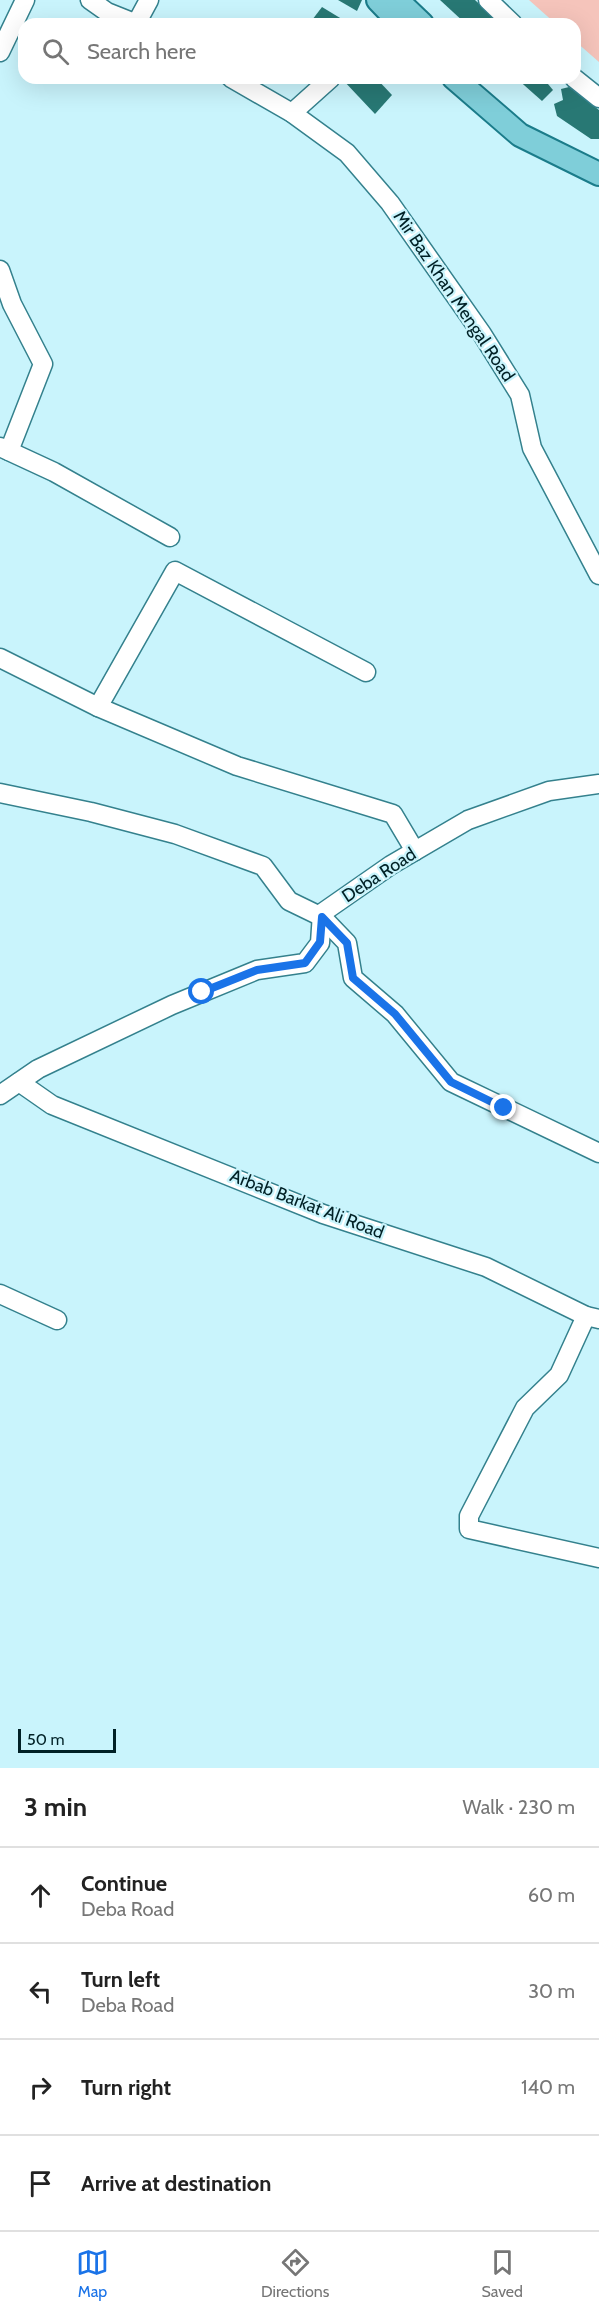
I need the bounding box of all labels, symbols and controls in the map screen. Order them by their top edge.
search box [18,18,581,84]
icon: search [39,35,72,68]
text: Search here [87,38,196,65]
street label: Mir Baz Khan Mengal Road [389,206,519,386]
street label: Deba Road [338,843,420,907]
route start [188,978,214,1004]
route end [490,1094,516,1120]
street label: Arbab Barkat Ali Road [227,1164,387,1244]
scale bar [18,1726,116,1754]
text: 50 m [27,1730,64,1749]
text: 3 min [24,1791,87,1823]
text: Walk · 230 m [463,1795,575,1819]
text: Continue [81,1870,167,1897]
icon: ahead [24,1879,57,1912]
text: 60 m [528,1883,575,1907]
text: Deba Road [81,1897,174,1921]
text: Turn left [81,1966,160,1993]
icon: left [24,1975,57,2008]
text: 30 m [528,1979,575,2003]
text: Deba Road [81,1993,174,2017]
icon: right [24,2071,57,2104]
text: Turn right [81,2074,171,2101]
text: 140 m [521,2075,575,2099]
icon: arrive [24,2167,57,2200]
text: Arrive at destination [81,2170,271,2197]
tab: Map [76,2246,109,2301]
tab: Directions [261,2246,329,2301]
tab: Saved [481,2246,523,2301]

